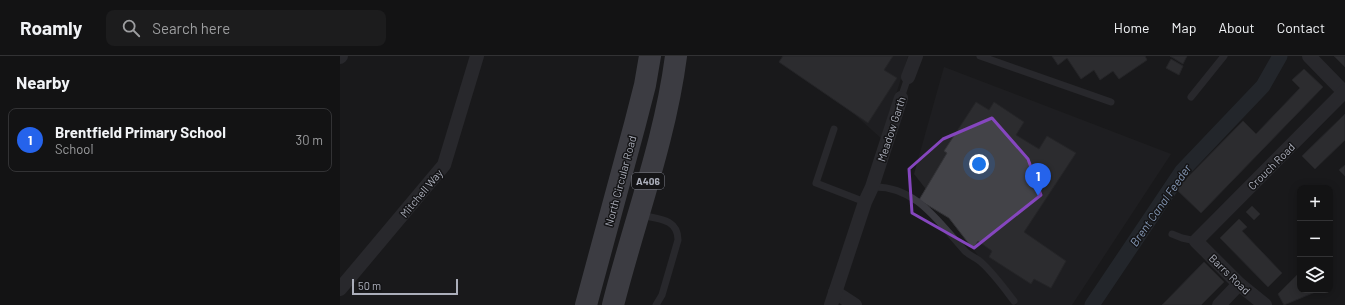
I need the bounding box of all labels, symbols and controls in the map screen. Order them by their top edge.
search box [106,10,386,46]
text: Roamly [20,16,82,39]
icon: search [120,17,142,39]
text: Search here [152,19,230,37]
text: Home [1114,19,1150,36]
text: Map [1172,19,1196,36]
text: About [1218,19,1255,36]
text: Contact [1277,19,1325,36]
text: Nearby [16,72,70,92]
street label: Meadow Garth [874,95,908,163]
text: Brentfield Primary School [55,123,226,141]
text: 1 [28,132,32,148]
text: 30 m [296,132,323,148]
street label: North Circular Road [602,134,638,228]
street label: Crouch Road [1245,140,1297,192]
text: School [55,141,93,157]
your location [969,154,989,174]
water label: Brent Canal Feeder [1127,161,1194,249]
pin: 1 [1025,163,1051,196]
street label: Mitchell Way [397,166,445,220]
road number: A406 [632,173,664,189]
map controls [1297,185,1333,293]
button: + [1297,185,1333,221]
button: − [1297,221,1333,257]
street label: Barrs Road [1207,251,1253,297]
button: layers [1297,257,1333,293]
scale bar [352,277,458,296]
text: 50 m [358,279,381,292]

